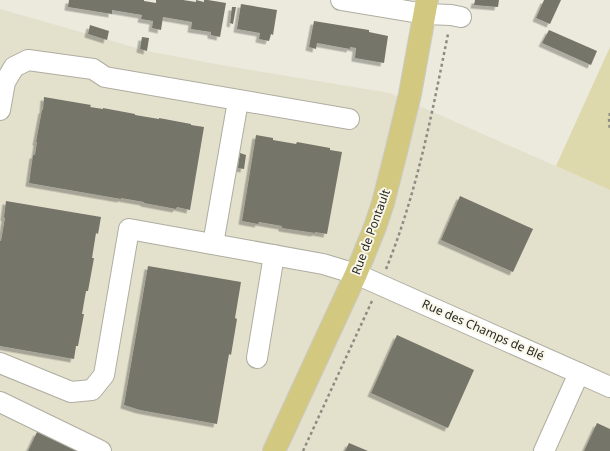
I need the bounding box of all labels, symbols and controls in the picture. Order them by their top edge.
street label: Rue de Pontault [347,186,394,277]
street label: Rue des Champs de Blé [419,295,547,364]

